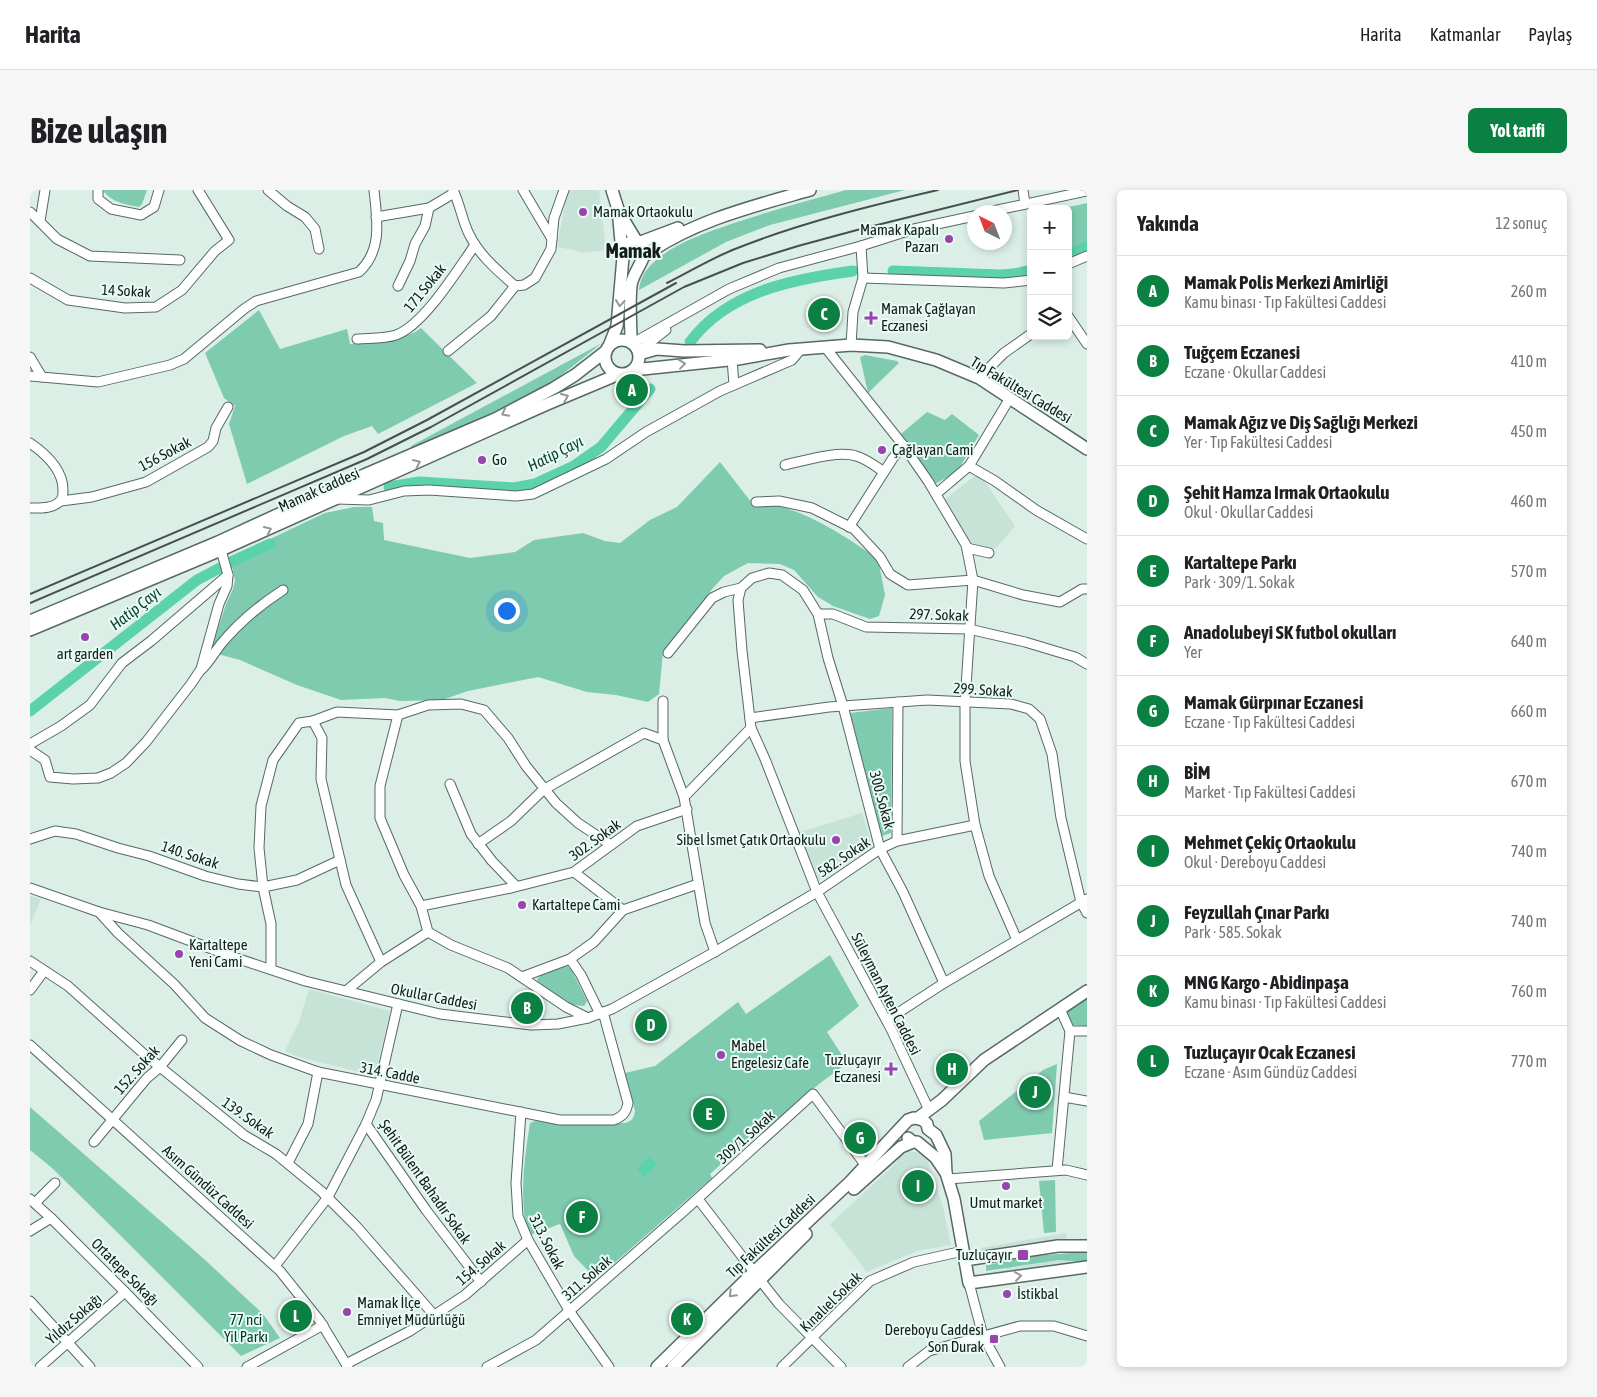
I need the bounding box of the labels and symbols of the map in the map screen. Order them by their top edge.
place label: Mamak Ortaokulu [593,203,693,220]
north arrow [967,205,1012,250]
marker: Mamak Ortaokulu [577,206,589,218]
place label: Mamak Kapalı Pazarı [860,221,939,255]
marker: Mamak Kapalı Pazarı [943,233,955,245]
district label: Mamak [605,239,661,262]
street label: 171 Sokak [400,260,449,315]
street label: 14 Sokak [101,281,152,300]
pin: C [808,295,840,333]
one-way arrow [615,299,626,307]
place label: Mamak Çağlayan Eczanesi [881,300,976,334]
marker: Mamak Çağlayan Eczanesi [865,312,877,324]
street label: Tıp Fakültesi Caddesi [968,353,1075,426]
one-way arrow [678,359,686,370]
pin: A [616,371,648,409]
one-way arrow [560,392,569,403]
one-way arrow [502,407,511,417]
water label: Hatip Çayı [524,431,586,475]
street label: 156 Sokak [136,433,194,474]
place label: Çağlayan Cami [892,441,973,458]
marker: Çağlayan Cami [876,444,888,456]
place label: Go [492,451,507,468]
marker: Go [476,454,488,466]
one-way arrow [412,459,421,470]
street label: Mamak Caddesi [276,464,362,515]
one-way arrow [263,525,272,536]
water label: Hatip Çayı [106,582,165,634]
your location [494,598,520,624]
street label: 297. Sokak [909,605,969,624]
marker: art garden [79,631,91,643]
place label: art garden [57,645,113,662]
street label: 299. Sokak [953,679,1014,700]
street label: 300. Sokak [867,769,898,831]
street label: 302. Sokak [566,815,624,864]
place label: Sibel İsmet Çatık Ortaokulu [677,831,826,848]
street label: 582. Sokak [814,833,873,880]
marker: Sibel İsmet Çatık Ortaokulu [830,834,842,846]
street label: 140. Sokak [159,837,221,872]
place label: Kartaltepe Cami [532,896,621,913]
marker: Kartaltepe Cami [516,899,528,911]
street label: Süleyman Ayten Caddesi [848,930,925,1058]
place label: Kartaltepe Yeni Cami [189,936,248,970]
marker: Kartaltepe Yeni Cami [173,948,185,960]
street label: Okullar Caddesi [390,980,479,1013]
pin: B [511,989,543,1027]
pin: D [635,1006,667,1044]
place label: Mabel Engelesiz Cafe [731,1037,809,1071]
street label: 152. Sokak [110,1042,163,1097]
marker: Mabel Engelesiz Cafe [715,1049,727,1061]
pin: H [936,1050,968,1088]
place label: Tuzluçayır Eczanesi [825,1051,882,1085]
street label: 314. Cadde [359,1058,422,1087]
marker: Tuzluçayır Eczanesi [885,1063,897,1075]
pin: J [1019,1073,1051,1111]
street label: 139. Sokak [219,1094,278,1142]
pin: E [693,1095,725,1133]
street label: 309/1. Sokak [713,1106,778,1167]
street label: Şehit Bülent Bahadır Sokak [376,1116,475,1247]
pin: G [844,1119,876,1157]
street label: Asım Gündüz Caddesi [159,1141,257,1232]
pin: I [902,1167,934,1205]
marker: Umut market [1000,1180,1012,1192]
street label: Tıp Fakültesi Caddesi [723,1190,818,1281]
place label: Umut market [970,1194,1042,1211]
pin: F [566,1198,598,1236]
street label: 313. Sokak [526,1211,569,1272]
street label: Ortatepe Sokağı [88,1234,163,1309]
street label: 154. Sokak [453,1236,509,1289]
place label: Tuzluçayır [956,1246,1013,1263]
marker: Tuzluçayır [1016,1248,1030,1262]
street label: 311. Sokak [559,1251,615,1304]
street label: Kınalıel Sokak [796,1268,865,1335]
one-way arrow [1013,1272,1022,1282]
place label: İstikbal [1017,1285,1059,1302]
one-way arrow [729,1288,738,1297]
marker: İstikbal [1001,1288,1013,1300]
street label: Yıldız Sokağı [42,1290,105,1347]
place label: Mamak İlçe Emniyet Müdürlüğü [357,1294,465,1328]
pin: L [280,1297,312,1335]
pin: K [671,1300,703,1338]
marker: Mamak İlçe Emniyet Müdürlüğü [341,1306,353,1318]
park label: 77 nci Yil Parkı [224,1311,268,1345]
place label: Dereboyu Caddesi Son Durak [885,1321,984,1355]
marker: Dereboyu Caddesi Son Durak [988,1333,1000,1345]

